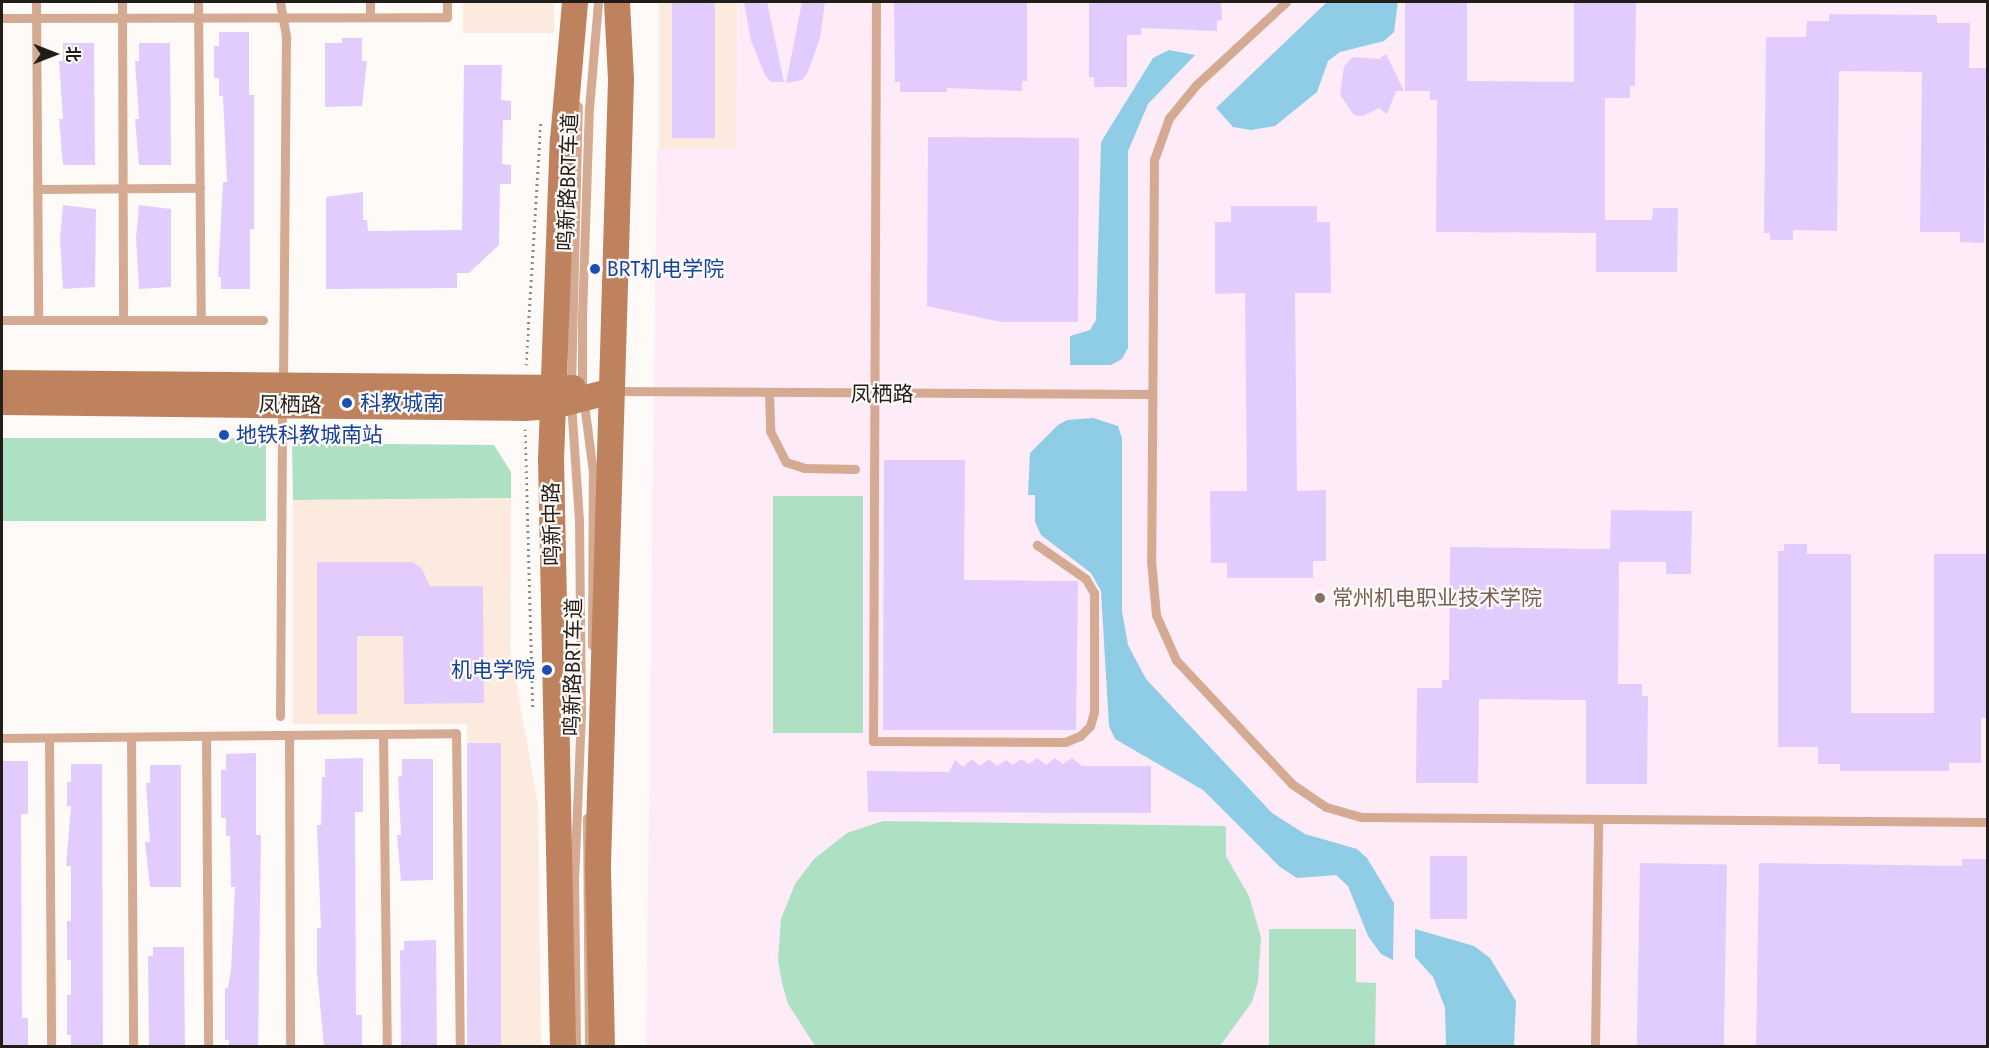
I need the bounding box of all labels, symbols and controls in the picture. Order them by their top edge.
north arrow [24,24,84,84]
text: 北 [61,46,84,62]
street label: 鸣新路BRT车道 [553,112,583,252]
place label: BRT机电学院 [607,256,724,282]
marker: BRT机电学院 [588,262,602,276]
street label: 凤栖路 [851,381,913,407]
place label: 科教城南 [360,390,444,416]
street label: 凤栖路 [258,392,322,418]
marker: 科教城南 [338,394,356,412]
place label: 地铁科教城南站 [236,422,383,448]
marker: 地铁科教城南站 [217,428,231,442]
street label: 鸣新中路 [539,482,565,566]
place label: 常州机电职业技术学院 [1332,585,1542,611]
marker: 常州机电职业技术学院 [1313,591,1327,605]
street label: 鸣新路BRT车道 [559,598,587,736]
place label: 机电学院 [451,657,535,683]
marker: 机电学院 [540,663,554,677]

